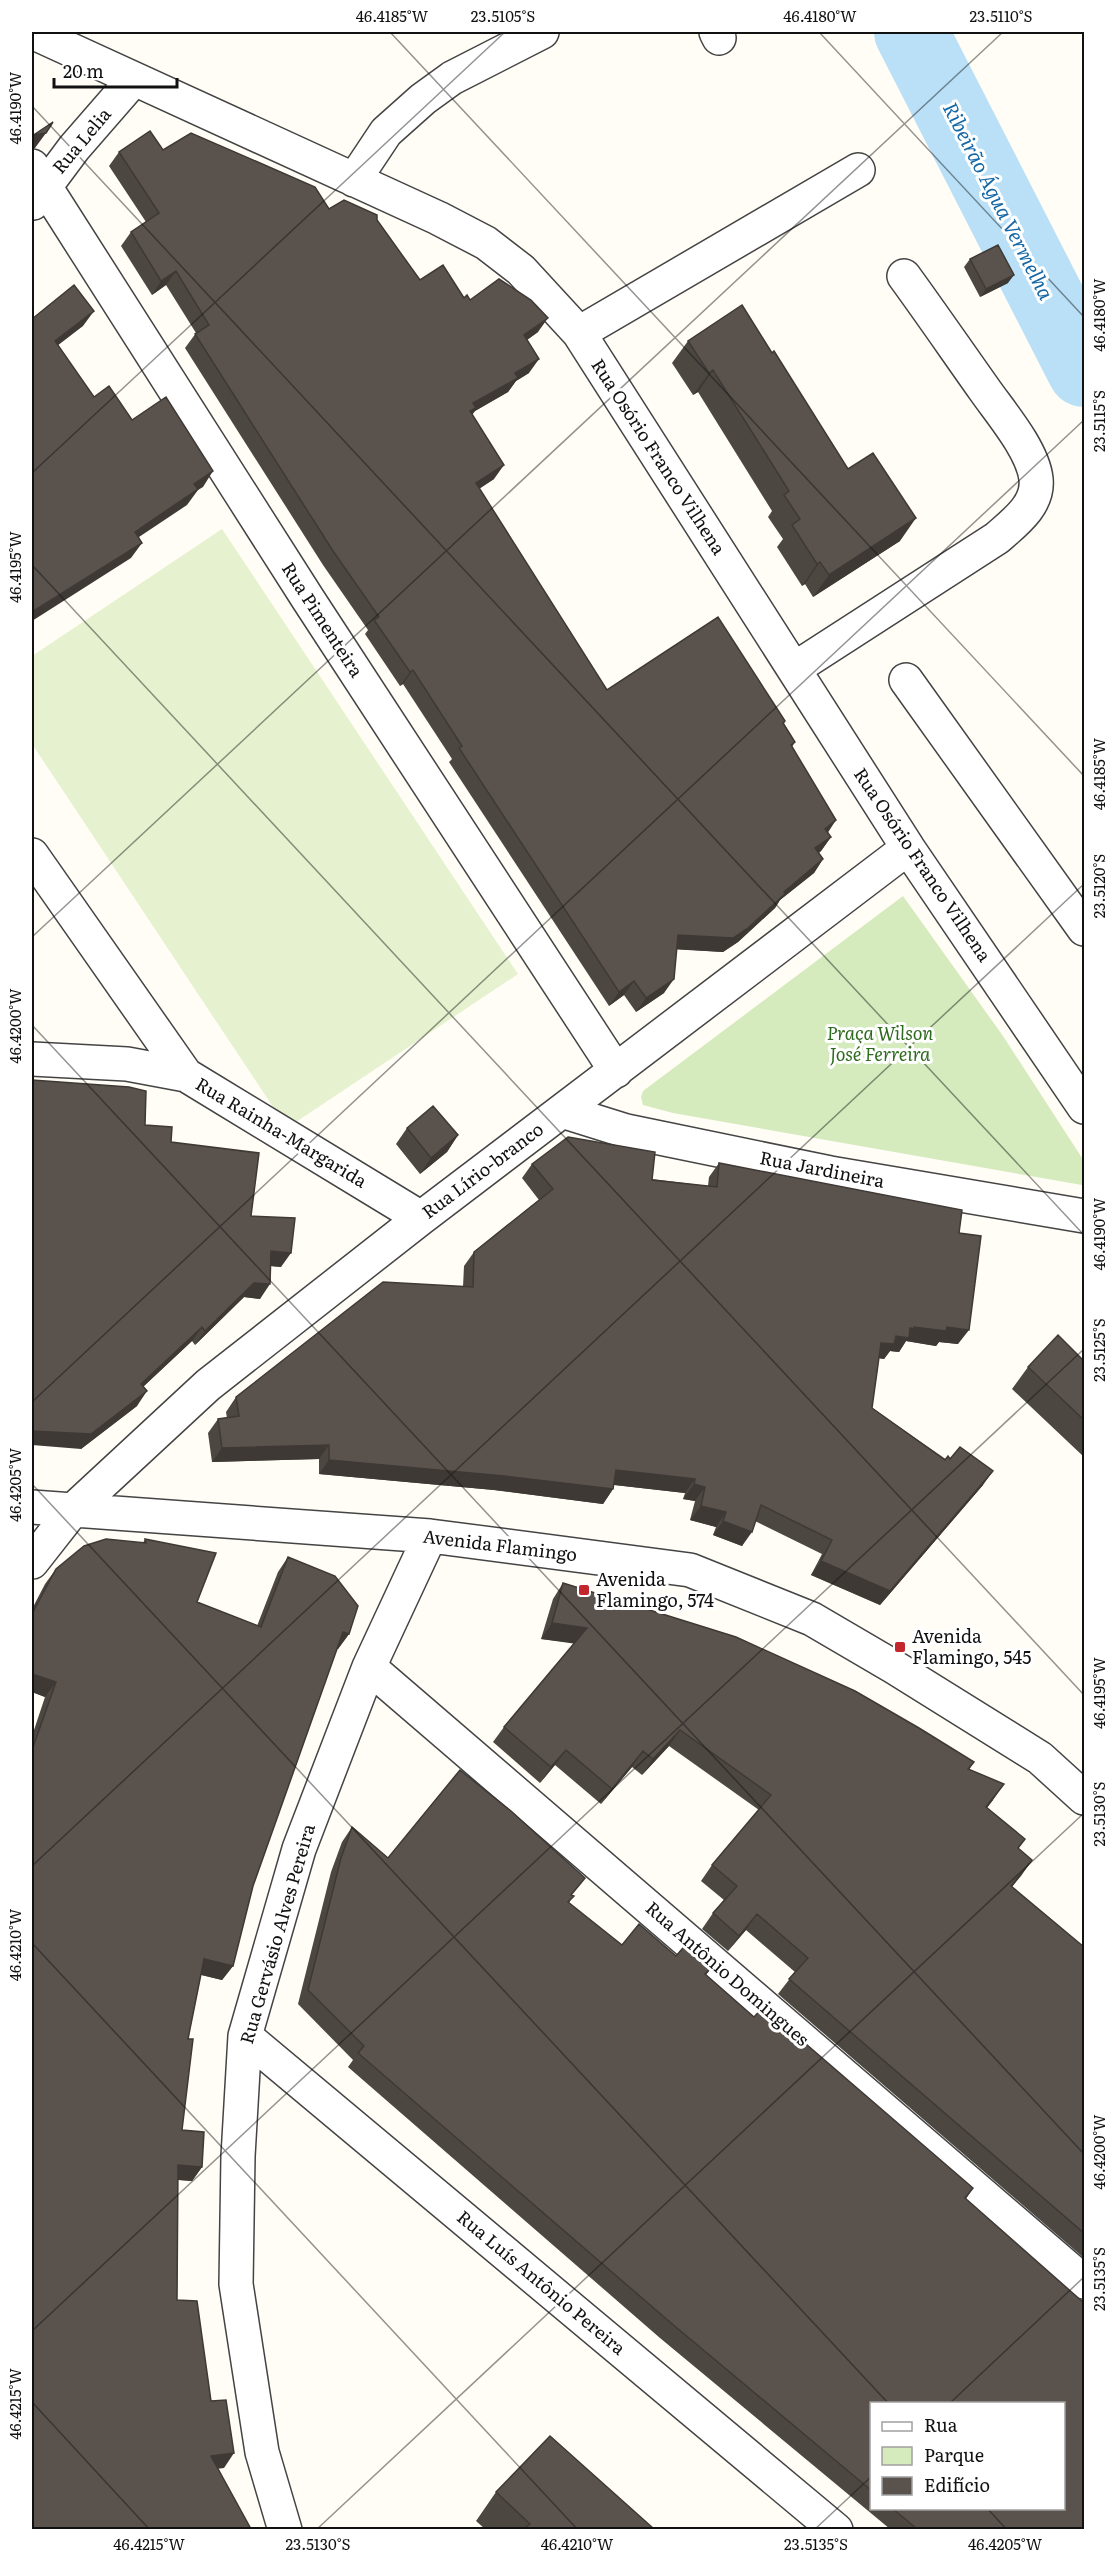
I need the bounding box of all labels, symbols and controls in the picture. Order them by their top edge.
text: 46.4185°W [356,4,429,27]
text: 23.5105°S [471,4,535,27]
text: 46.4180°W [783,4,857,27]
text: 23.5110°S [969,4,1033,27]
scale bar [54,51,177,89]
text: 20 m [63,57,104,84]
text: 46.4190°W [3,71,26,144]
water label: Ribeirão Água Vermelha [937,96,1063,305]
street label: Rua Lelia [45,101,117,179]
text: 46.4180°W [1087,278,1110,352]
street label: Rua Osório Franco Vilhena [586,353,733,560]
text: 23.5115°S [1087,390,1110,452]
text: 46.4195°W [3,530,26,603]
street label: Rua Pimenteira [276,556,371,682]
text: 46.4185°W [1087,737,1110,810]
street label: Rua Osório Franco Vilhena [848,762,999,967]
text: 23.5120°S [1087,854,1110,918]
text: 46.4200°W [3,988,26,1064]
park label: Praça Wilson José Ferreira [827,1019,934,1067]
street label: Rua Rainha-Margarida [191,1070,373,1194]
street label: Rua Lírio-branco [416,1115,548,1224]
street label: Rua Jardineira [758,1143,887,1194]
text: 46.4190°W [1087,1197,1110,1270]
text: 23.5125°S [1087,1318,1110,1382]
text: 46.4205°W [3,1447,26,1522]
street label: Avenida Flamingo [422,1522,579,1567]
place label: Avenida Flamingo, 574 [596,1565,714,1613]
marker: Avenida Flamingo, 574 [577,1583,591,1597]
place label: Avenida Flamingo, 545 [912,1622,1031,1670]
marker: Avenida Flamingo, 545 [893,1640,907,1654]
text: 46.4195°W [1087,1656,1110,1729]
text: 23.5130°S [1087,1781,1110,1847]
street label: Rua Gervásio Alves Pereira [232,1820,321,2047]
street label: Rua Antônio Domingues [640,1894,816,2052]
text: 46.4210°W [3,1908,26,1981]
text: 46.4200°W [1087,2114,1110,2190]
street label: Rua Luís Antônio Pereira [452,2203,632,2361]
text: 23.5135°S [1087,2247,1110,2311]
text: 46.4215°W [3,2368,26,2440]
legend [870,2402,1065,2510]
text: Rua [924,2411,958,2438]
text: Parque [924,2441,984,2468]
text: Edifício [924,2471,990,2498]
text: 46.4215°W [113,2532,185,2555]
text: 23.5130°S [285,2532,351,2555]
text: 46.4210°W [541,2532,614,2555]
text: 23.5135°S [784,2532,848,2555]
text: 46.4205°W [968,2532,1043,2555]

